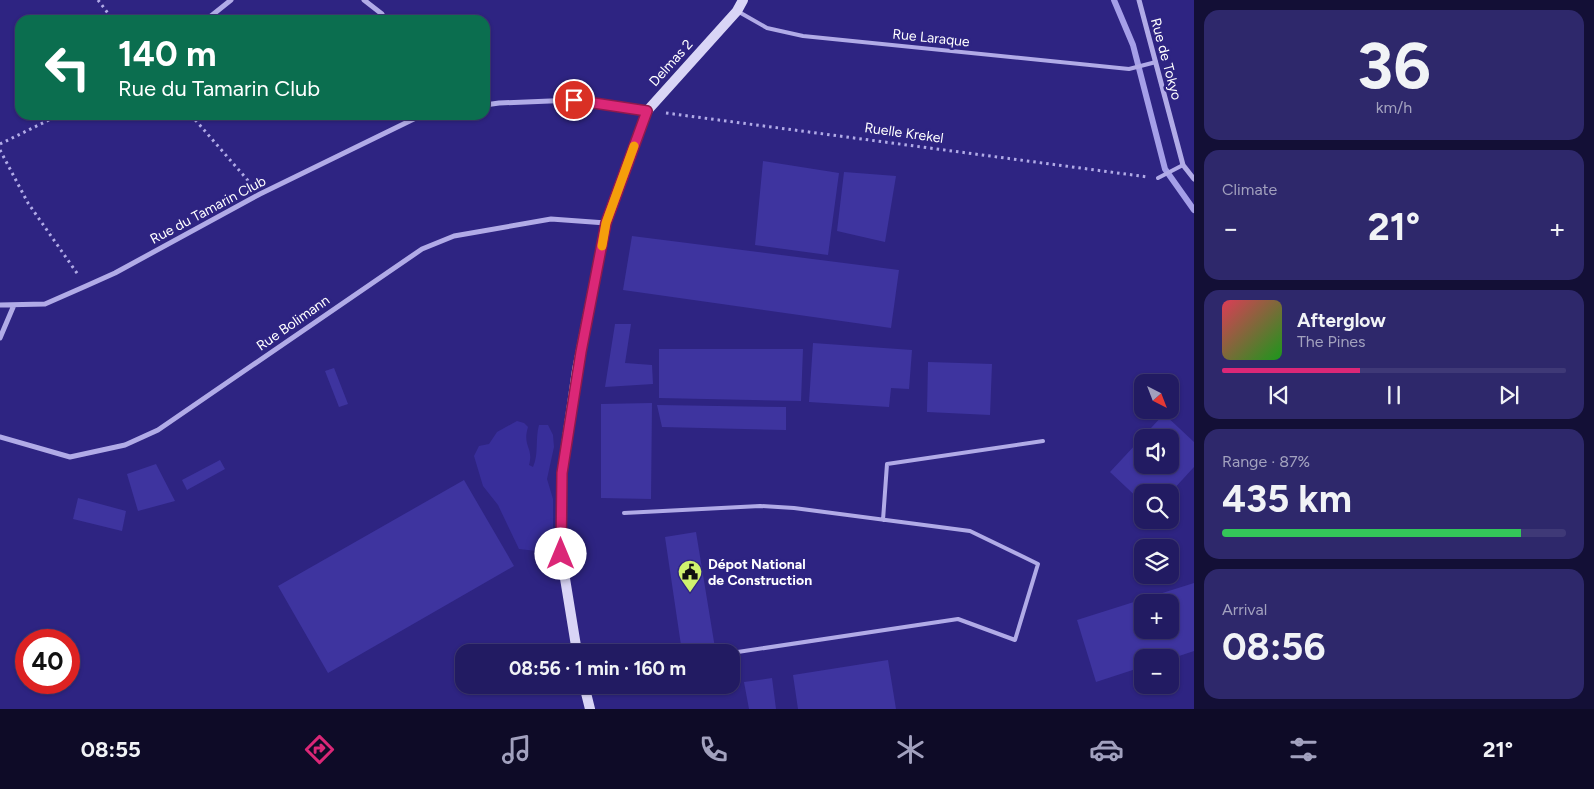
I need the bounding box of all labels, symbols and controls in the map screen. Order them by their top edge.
street label: Rue de Tokyo [1147,16,1185,102]
street label: Rue Laraque [892,25,971,51]
text: 36 [1357,26,1431,104]
text: 140 m [118,33,216,75]
icon: left [35,35,100,100]
street label: Delmas 2 [646,36,696,90]
text: Rue du Tamarin Club [118,75,320,102]
pin [553,79,595,121]
icon: arrive [560,86,588,114]
text: km/h [1376,98,1412,117]
street label: Ruelle Krekel [863,119,945,147]
street label: Rue du Tamarin Club [147,172,269,248]
text: Climate [1222,180,1277,199]
text: 21° [1368,204,1420,250]
text: − [1222,211,1239,245]
text: + [1549,211,1566,245]
street label: Rue Bolimann [253,291,333,354]
text: Afterglow [1297,309,1386,332]
text: The Pines [1297,332,1366,351]
north arrow [1134,374,1179,419]
map controls [1134,374,1179,694]
icon: previous [1265,381,1293,409]
icon: pause [1380,381,1408,409]
icon: next [1495,381,1523,409]
button: sound [1134,429,1179,474]
text: Range · 87% [1222,452,1310,471]
text: 435 km [1222,476,1352,522]
button: search [1134,484,1179,529]
position arrow [534,527,586,579]
button: layers [1134,539,1179,584]
place label: Dépot National de Construction [708,556,812,589]
public building icon: Dépot National de Construction [677,559,703,593]
button: + [1134,594,1179,639]
text: Arrival [1222,600,1267,619]
text: 08:56 [1222,624,1325,670]
speed limit sign: 40 [15,629,80,694]
button: − [1134,649,1179,694]
text: 08:56 · 1 min · 160 m [509,657,686,680]
icon: directions [302,732,337,767]
icon: music [499,732,534,767]
icon: phone [696,732,731,767]
icon: climate [893,732,928,767]
icon: car [1089,732,1124,767]
icon: filters [1286,732,1321,767]
text: 08:55 [81,736,141,763]
text: 21° [1483,736,1513,763]

